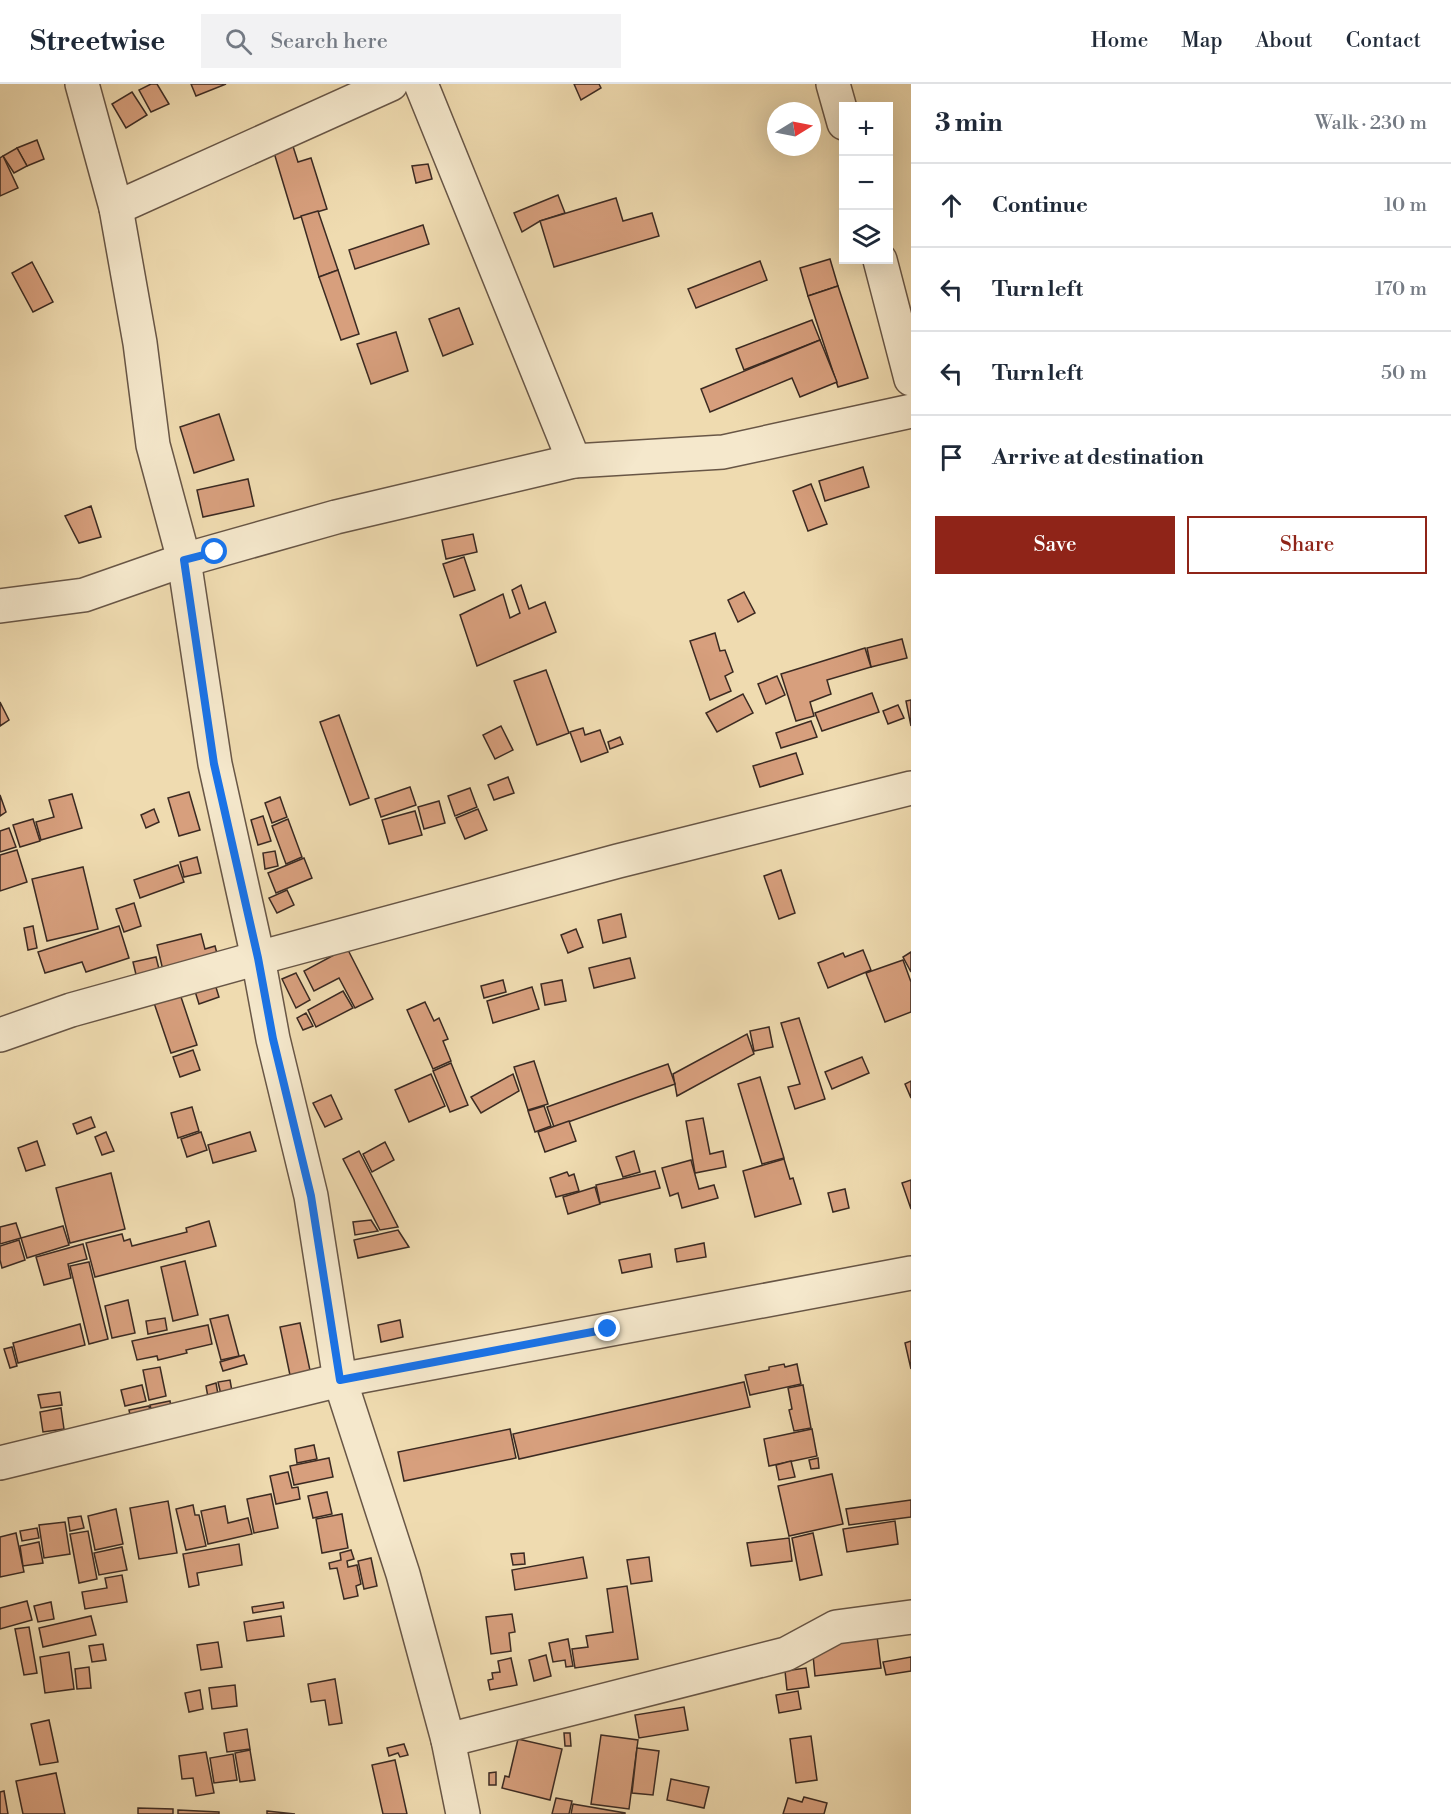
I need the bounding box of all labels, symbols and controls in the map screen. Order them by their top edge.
search box [201,14,621,68]
text: Streetwise [30,24,165,59]
icon: search [222,25,255,58]
text: Search here [270,28,388,55]
text: Home [1091,28,1148,54]
text: Map [1181,28,1223,54]
text: About [1256,28,1313,54]
text: Contact [1346,28,1421,54]
north arrow [767,102,821,156]
map controls [839,102,893,264]
button: + [839,102,893,156]
text: 3 min [935,107,1003,139]
text: Walk · 230 m [1315,111,1427,136]
button: − [839,156,893,210]
icon: ahead [935,189,968,222]
text: Continue [992,192,1088,219]
text: 10 m [1384,193,1427,218]
button: layers [839,210,893,264]
icon: left [935,273,968,306]
text: Turn left [992,276,1083,303]
text: 170 m [1375,277,1427,302]
icon: left [935,357,968,390]
text: Turn left [992,360,1083,387]
text: 50 m [1381,361,1427,386]
icon: arrive [935,441,968,474]
text: Arrive at destination [992,444,1204,471]
button: Save [935,516,1175,574]
button: Share [1187,516,1427,574]
route start [201,538,227,564]
route end [594,1315,620,1341]

